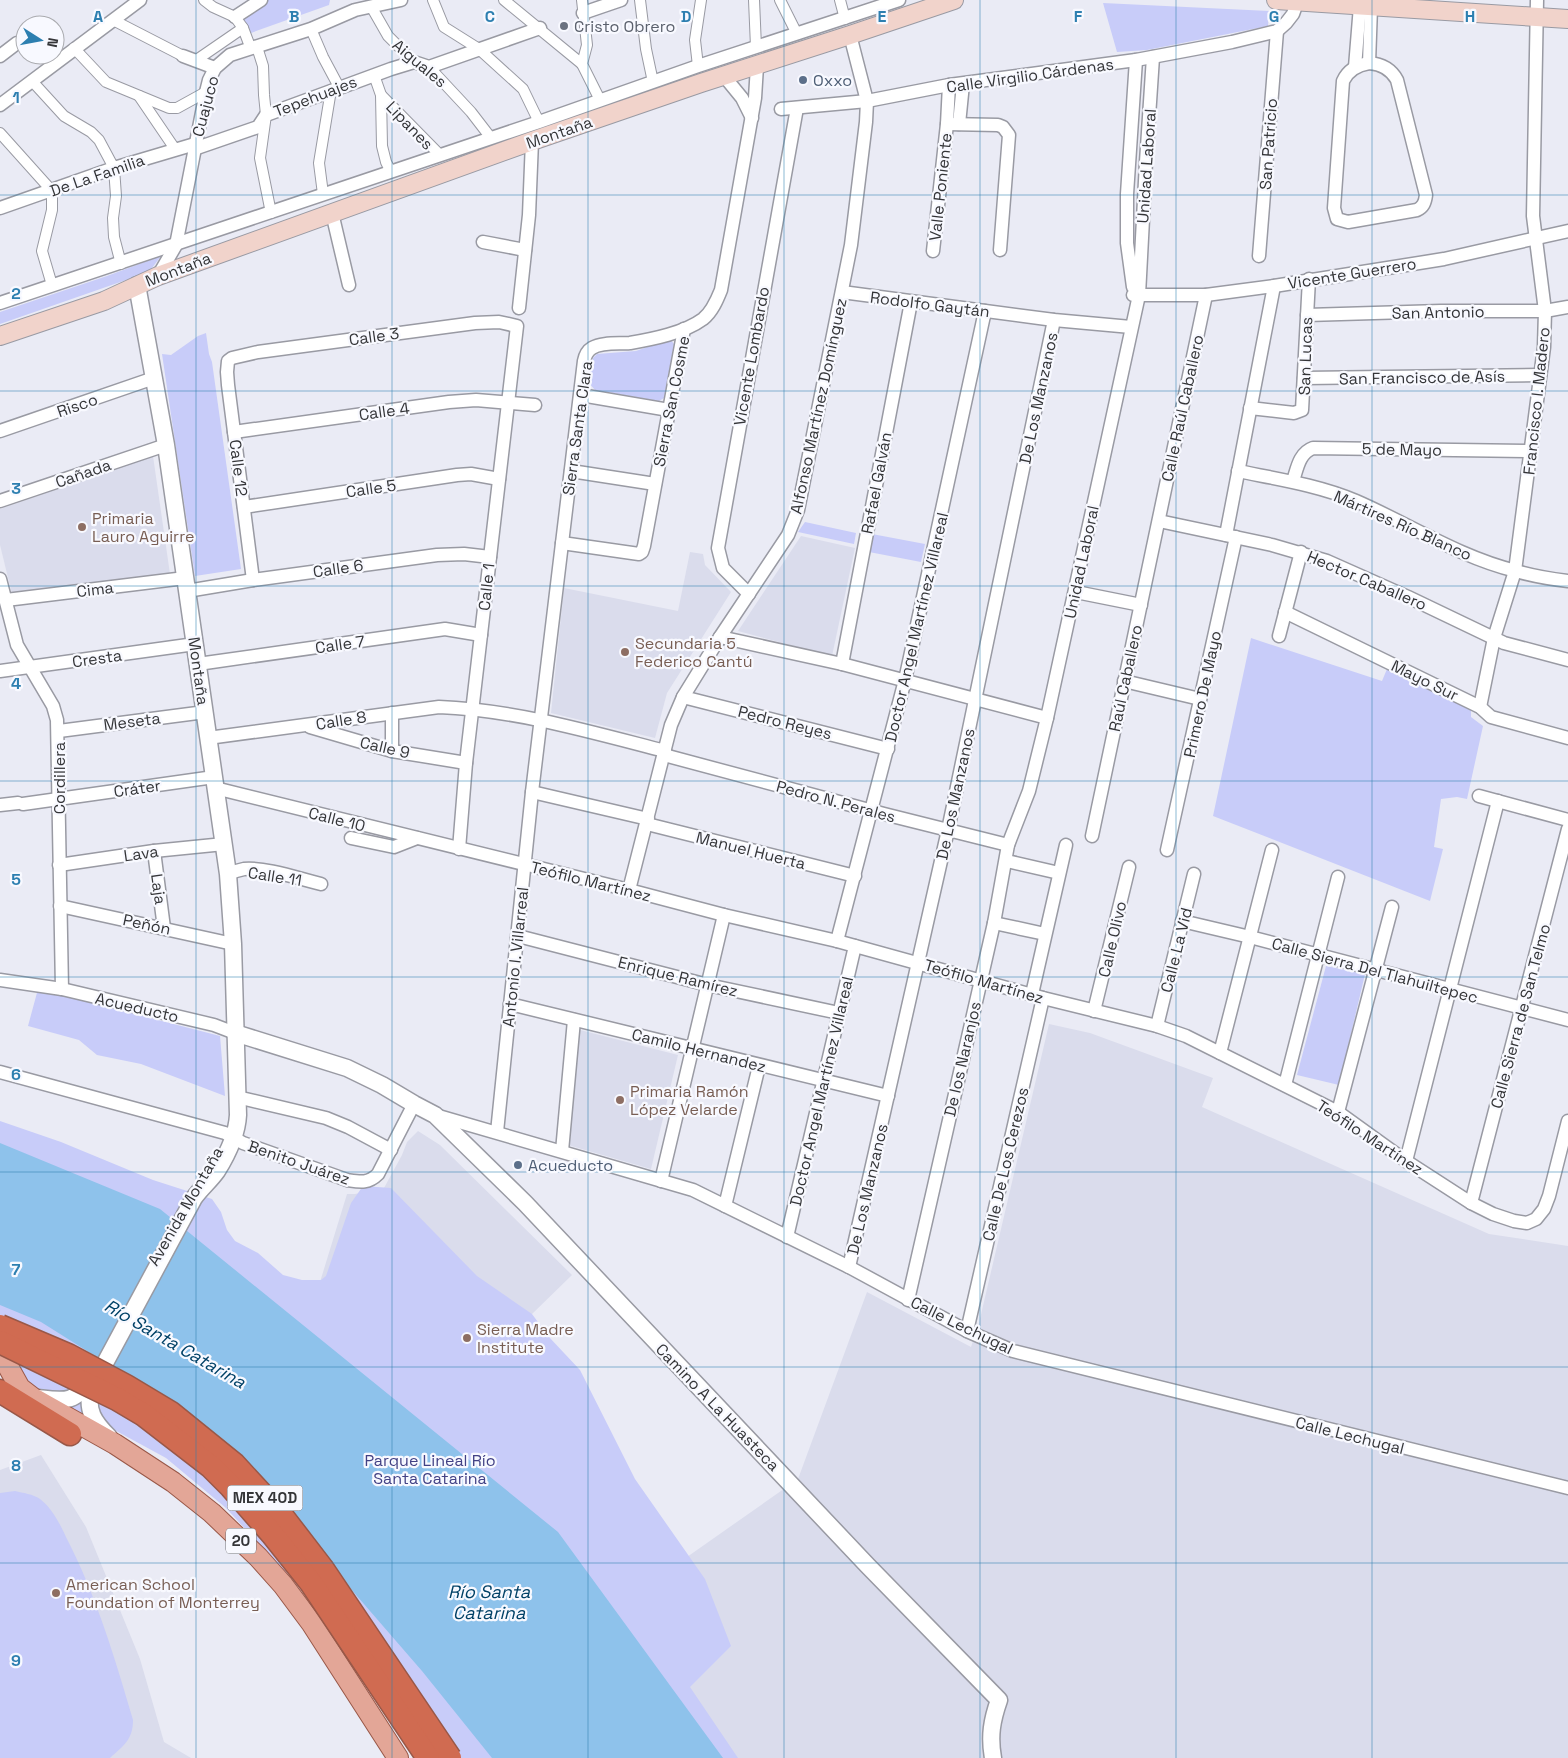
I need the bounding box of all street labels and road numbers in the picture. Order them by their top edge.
street label: Aiguales [388,34,451,92]
street label: Calle Virgilio Cárdenas [945,53,1115,98]
street label: Tepehuajes [271,71,360,122]
street label: Cuajuco [187,73,224,139]
street label: Lipanes [381,97,438,154]
street label: San Patricio [1255,98,1282,191]
street label: Unidad Laboral [1132,108,1161,224]
street label: Montaña [523,111,595,154]
street label: Valle Poniente [924,132,957,242]
street label: De La Familia [47,149,147,201]
street label: Montaña [142,247,214,292]
street label: Vicente Guerrero [1286,253,1418,294]
street label: Vicente Lombardo [729,285,774,427]
street label: Rodolfo Gaytán [869,287,991,322]
street label: Alfonso Martínez Domínguez [785,296,852,516]
street label: San Antonio [1391,301,1485,324]
street label: San Lucas [1294,316,1317,396]
street label: Calle 3 [348,323,401,350]
street label: Francisco I. Madero [1518,326,1555,476]
street label: De Los Manzanos [1014,330,1063,466]
street label: Calle Raúl Caballero [1157,333,1208,484]
street label: Sierra San Cosme [648,334,694,468]
street label: Sierra Santa Clara [558,359,597,497]
street label: San Francisco de Asís [1339,366,1505,389]
street label: Risco [54,389,100,422]
street label: Calle 4 [357,398,411,425]
street label: Rafael Galván [856,430,897,536]
street label: Calle 12 [225,438,252,498]
street label: 5 de Mayo [1362,438,1442,461]
street label: Cañada [52,454,114,493]
street label: Calle 5 [345,475,398,502]
street label: Mártires Río Blanco [1330,486,1475,565]
street label: Unidad Laboral [1059,504,1104,621]
street label: Doctor Angel Martínez Villareal [880,510,953,744]
street label: Hector Caballero [1304,546,1430,615]
street label: Calle 6 [312,555,365,582]
street label: Calle 1 [474,562,499,612]
street label: Cima [75,577,115,602]
street label: Raúl Caballero [1104,623,1147,734]
street label: Primero De Mayo [1179,629,1226,760]
street label: Calle 7 [314,631,366,658]
street label: Montaña [183,636,214,707]
street label: Cresta [71,645,123,672]
street label: Mayo Sur [1388,655,1462,706]
street label: Pedro Reyes [736,701,834,744]
street label: Calle 8 [314,706,368,735]
street label: Meseta [102,708,162,735]
street label: De Los Manzanos [931,726,980,862]
street label: Calle 9 [358,732,412,763]
street label: Cordillera [49,742,70,814]
street label: Cráter [112,775,162,802]
street label: Pedro N. Perales [774,775,898,828]
street label: Calle 10 [306,802,367,837]
street label: Manuel Huerta [694,827,808,874]
street label: Lava [122,841,160,866]
street label: Teófilo Martínez [529,856,653,907]
street label: Calle 11 [246,862,303,891]
street label: Laja [146,872,171,906]
street label: Antonio I. Villarreal [498,886,533,1028]
street label: Calle Olivo [1094,899,1131,979]
street label: Calle La Vid [1156,905,1197,995]
street label: Peñón [121,909,173,940]
street label: Calle Sierra de San Telmo [1486,921,1555,1111]
street label: Calle Sierra Del Tlahuiltepec [1269,933,1480,1008]
street label: Enrique Ramírez [616,951,740,1002]
street label: Teófilo Martínez [922,954,1046,1009]
street label: Doctor Angel Martínez Villareal [785,974,858,1208]
street label: Acueducto [93,988,181,1027]
street label: De los Naranjos [939,1000,986,1119]
street label: Camilo Hernandez [630,1024,768,1077]
street label: Calle De Los Cerezos [978,1085,1033,1243]
street label: Teófilo Martínez [1312,1095,1427,1180]
street label: De Los Manzanos [842,1122,893,1257]
street label: Benito Juárez [245,1135,352,1190]
street label: Avenida Montaña [143,1143,228,1269]
street label: Calle Lechugal [907,1292,1016,1359]
street label: Camino A La Huasteca [651,1339,784,1476]
street label: Calle Lechugal [1293,1412,1407,1459]
road number: MEX 40D [228,1486,302,1510]
road number: 20 [226,1528,256,1554]

